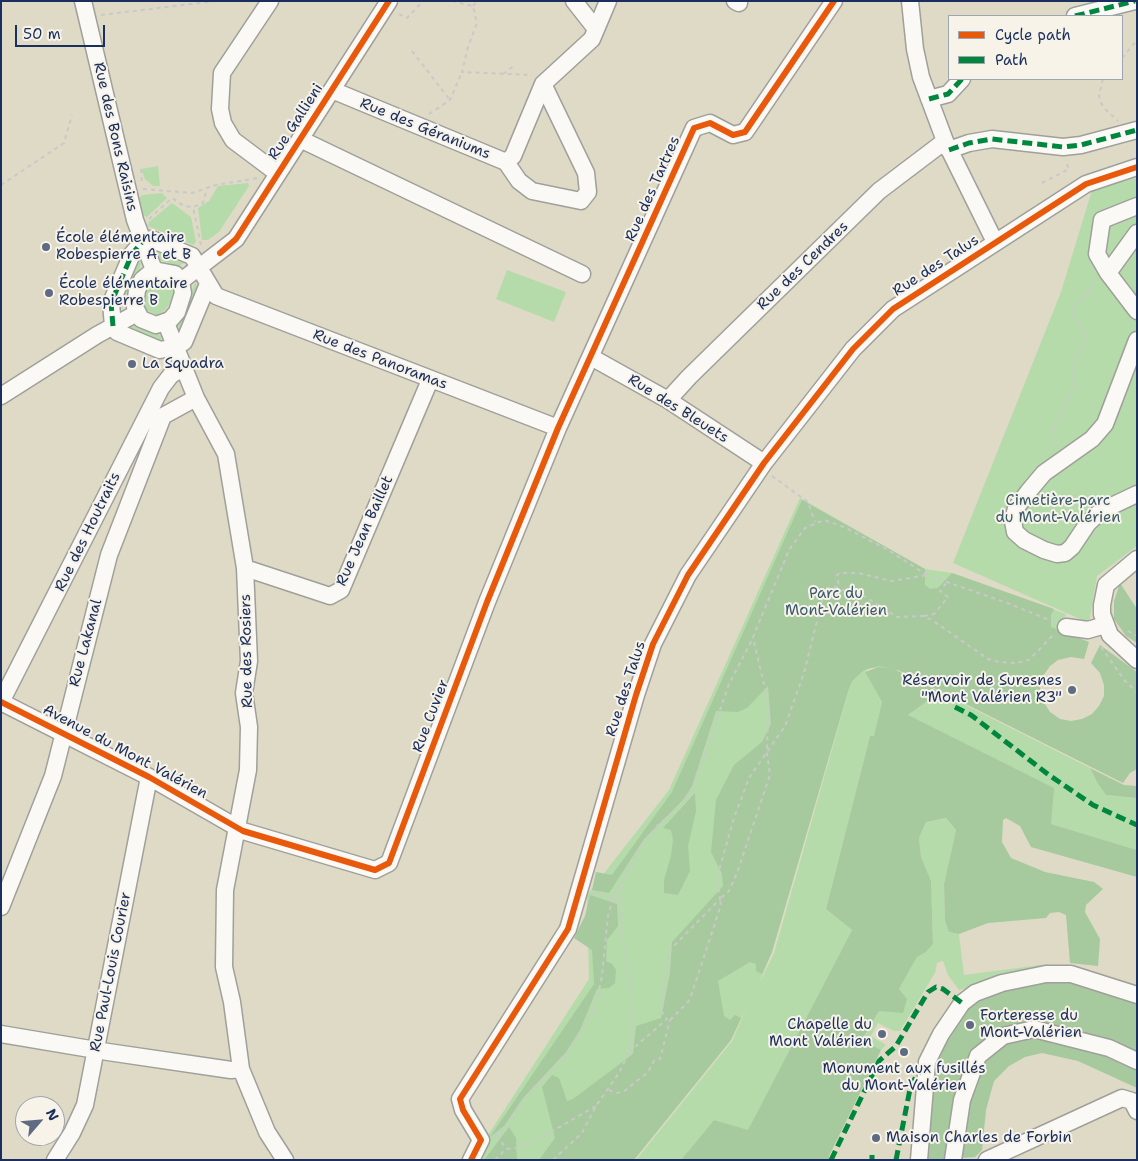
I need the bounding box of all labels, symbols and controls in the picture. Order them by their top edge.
scale bar [18,15,108,47]
legend [948,15,1123,80]
text: 50 m [23,24,61,44]
text: Cycle path [995,25,1071,45]
text: Path [995,50,1028,70]
street label: Rue des Bons Raisins [89,61,141,213]
street label: Rue Gallieni [265,80,327,164]
street label: Rue des Géraniums [357,95,493,163]
street label: Rue des Tartres [622,133,684,245]
street label: Rue des Cendres [754,218,852,314]
place label: École élémentaire Robespierre A et B [56,229,191,264]
street label: Rue des Talus [889,231,983,301]
marker: École élémentaire Robespierre A et B [40,241,52,253]
place label: École élémentaire Robespierre B [59,275,188,310]
marker: École élémentaire Robespierre B [43,287,55,299]
street label: Rue des Panoramas [310,326,450,394]
place label: La Squadra [142,355,224,373]
marker: La Squadra [126,358,138,370]
street label: Rue des Bleuets [624,371,732,447]
street label: Rue des Houtraits [51,469,125,595]
street label: Rue Jean Baillet [333,473,397,589]
park label: Cimetière-parc du Mont-Valérien [996,492,1120,527]
park label: Parc du Mont-Valérien [785,585,887,620]
street label: Rue des Rosiers [237,594,257,708]
street label: Rue Lakanal [66,597,106,689]
street label: Rue des Talus [602,639,650,739]
place label: Réservoir de Suresnes "Mont Valérien R3" [902,672,1062,707]
street label: Rue Cuvier [409,677,453,755]
marker: Réservoir de Suresnes "Mont Valérien R3" [1066,684,1078,696]
street label: Avenue du Mont Valérien [40,701,210,803]
street label: Rue Paul-Louis Courier [87,890,135,1054]
place label: Forteresse du Mont-Valérien [980,1007,1082,1042]
place label: Chapelle du Mont Valérien [769,1016,872,1051]
marker: Forteresse du Mont-Valérien [964,1019,976,1031]
marker: Chapelle du Mont Valérien [876,1028,888,1040]
marker: Monument aux fusillés du Mont-Valérien [898,1046,910,1058]
place label: Monument aux fusillés du Mont-Valérien [822,1060,986,1095]
north arrow [15,1096,65,1146]
text: N [42,1106,63,1124]
place label: Maison Charles de Forbin [886,1129,1072,1147]
marker: Maison Charles de Forbin [870,1132,882,1144]

